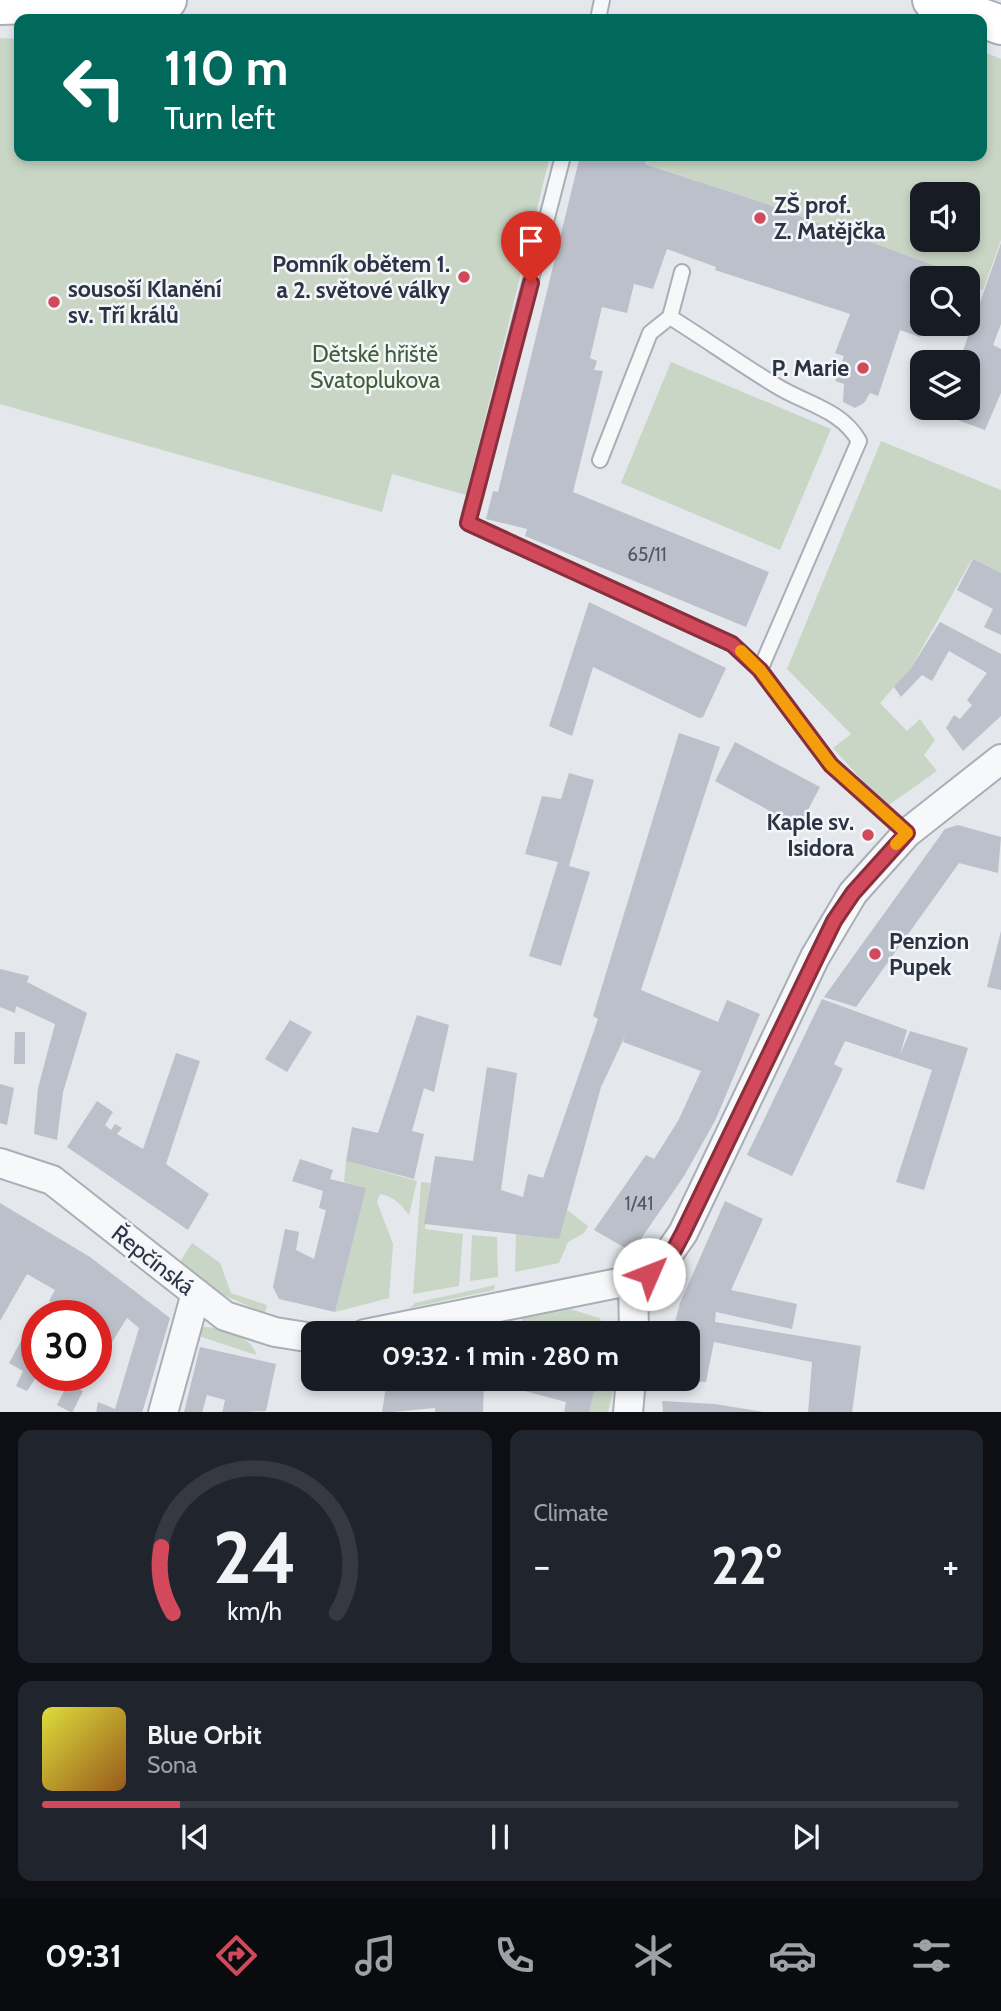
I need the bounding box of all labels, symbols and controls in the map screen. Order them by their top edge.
text: 110 m [164,38,288,97]
icon: left [49,42,140,133]
text: Turn left [164,98,275,137]
map controls [910,182,980,420]
button: sound [910,182,980,252]
place label: ZŠ prof. Z. Matějčka [774,191,886,245]
marker: ZŠ prof. Z. Matějčka [752,210,768,226]
pin [501,211,561,283]
icon: arrive [512,222,550,260]
place label: Pomník obětem 1. a 2. světové války [272,250,451,304]
button: search [910,266,980,336]
marker: Pomník obětem 1. a 2. světové války [456,269,472,285]
place label: sousoší Klanění sv. Tří králů [68,275,222,329]
marker: sousoší Klanění sv. Tří králů [46,294,62,310]
park label: Dětské hřiště Svatoplukova [310,340,440,394]
button: layers [910,350,980,420]
place label: P. Marie [771,354,849,382]
marker: P. Marie [855,360,871,376]
house number: 65/11 [627,543,667,566]
place label: Kaple sv. Isidora [766,808,855,862]
marker: Kaple sv. Isidora [860,827,876,843]
place label: Penzion Pupek [889,927,969,981]
marker: Penzion Pupek [867,946,883,962]
house number: 1/41 [625,1192,653,1215]
street label: Řepčínská [106,1218,201,1301]
position arrow [612,1237,686,1311]
speed limit sign: 30 [21,1300,112,1391]
text: 09:32 · 1 min · 280 m [382,1340,619,1372]
text: Climate [534,1499,608,1527]
text: 24 [213,1513,297,1601]
text: 22° [711,1534,781,1597]
text: − [534,1542,550,1589]
text: + [942,1542,959,1589]
text: km/h [227,1595,282,1625]
text: Blue Orbit [147,1719,262,1751]
text: Sona [147,1751,197,1779]
icon: previous [176,1818,214,1856]
icon: pause [481,1818,519,1856]
icon: next [787,1818,825,1856]
icon: directions [212,1931,261,1980]
icon: music [351,1931,400,1980]
icon: phone [490,1931,539,1980]
icon: climate [629,1931,678,1980]
icon: car [768,1931,817,1980]
icon: filters [907,1931,956,1980]
text: 09:31 [45,1936,122,1975]

